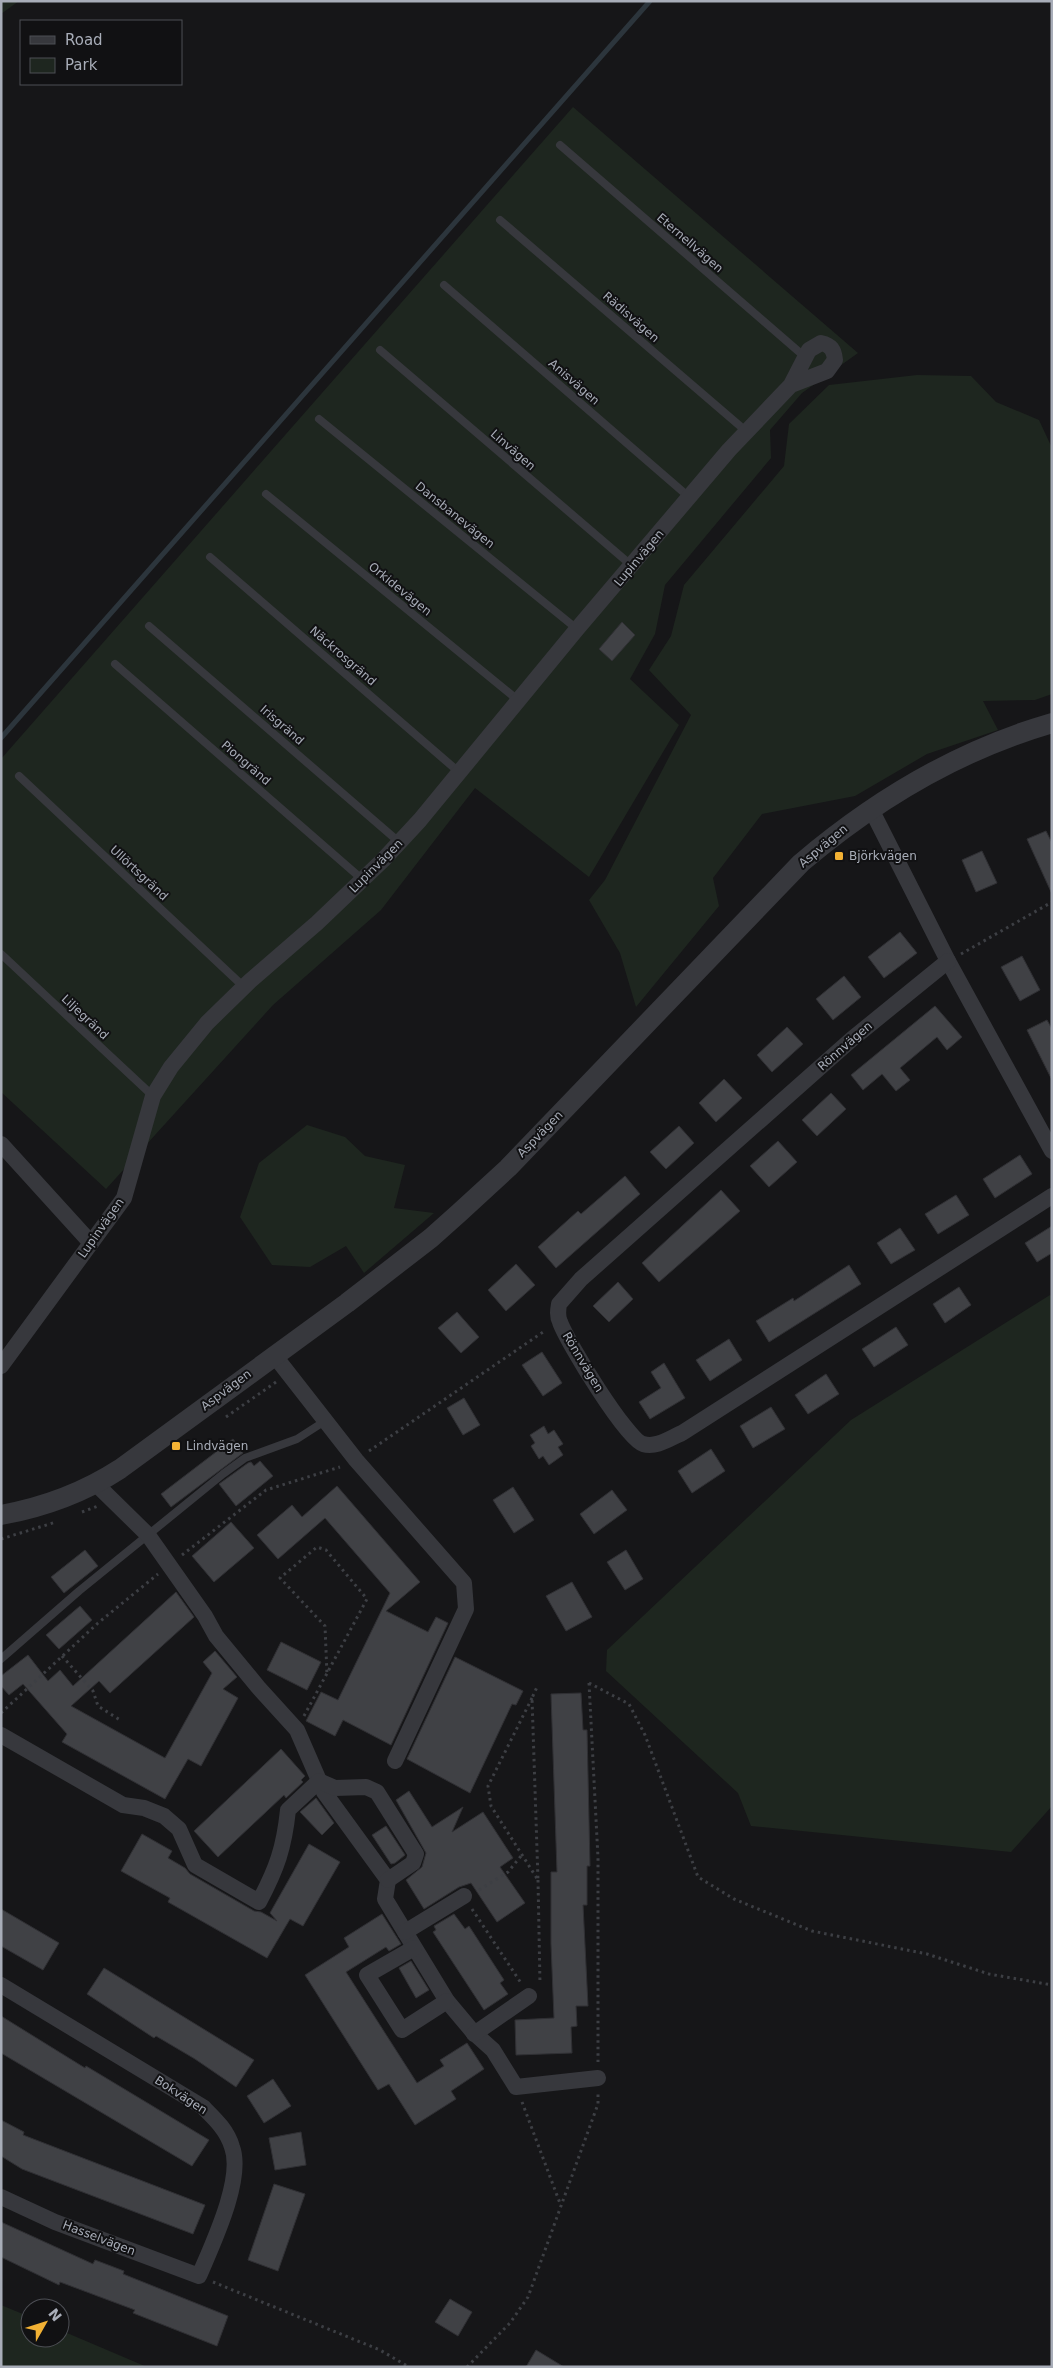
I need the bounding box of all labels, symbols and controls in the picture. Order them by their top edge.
legend [20,20,182,85]
text: Road [65,31,103,49]
text: Park [65,56,98,74]
street label: Eternellvägen [654,210,726,276]
street label: Rädisvägen [600,289,662,345]
street label: Anisvägen [546,356,602,408]
street label: Linvägen [488,427,538,473]
street label: Dansbanevägen [413,479,497,551]
street label: Lupinvägen [611,527,667,589]
street label: Orkidevägen [366,559,434,619]
street label: Näckrosgränd [307,623,379,689]
street label: Irisgränd [257,702,307,748]
street label: Piongränd [219,738,273,788]
street label: Aspvägen [796,822,850,870]
street label: Lupinvägen [346,836,406,896]
street label: Ullörtsgränd [107,843,171,903]
place label: Björkvägen [849,849,917,863]
marker: Björkvägen [833,850,845,862]
street label: Liljegränd [59,992,111,1042]
street label: Rönnvägen [815,1019,875,1073]
street label: Aspvägen [514,1108,566,1160]
street label: Lupinvägen [75,1195,127,1261]
street label: Rönnvägen [560,1329,606,1395]
street label: Aspvägen [198,1367,254,1413]
place label: Lindvägen [186,1439,248,1453]
marker: Lindvägen [170,1440,182,1452]
street label: Bokvägen [152,2073,210,2117]
street label: Hasselvägen [61,2218,137,2258]
north arrow [20,2298,70,2348]
text: N [45,2305,65,2324]

